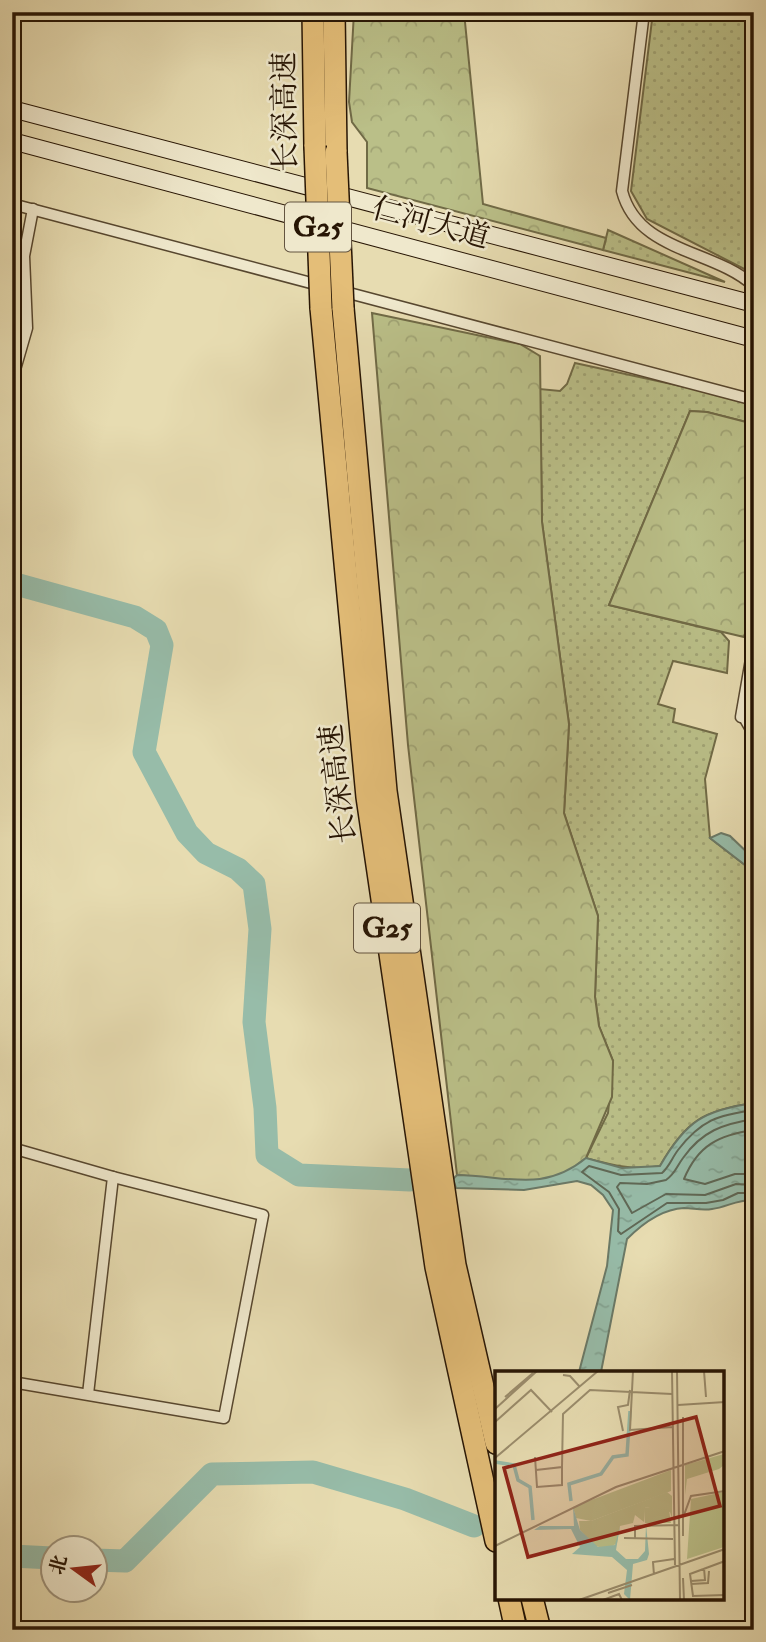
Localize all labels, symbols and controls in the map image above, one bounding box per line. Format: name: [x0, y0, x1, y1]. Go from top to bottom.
street label: 长深高速: [265, 52, 305, 172]
street label: 仁河大道: [368, 190, 494, 256]
road number: G25: [285, 202, 351, 252]
street label: 长深高速: [312, 722, 364, 846]
road number: G25: [354, 904, 420, 953]
inset map: [495, 1371, 724, 1600]
north arrow: [38, 1534, 108, 1604]
text: 北: [44, 1553, 73, 1577]

